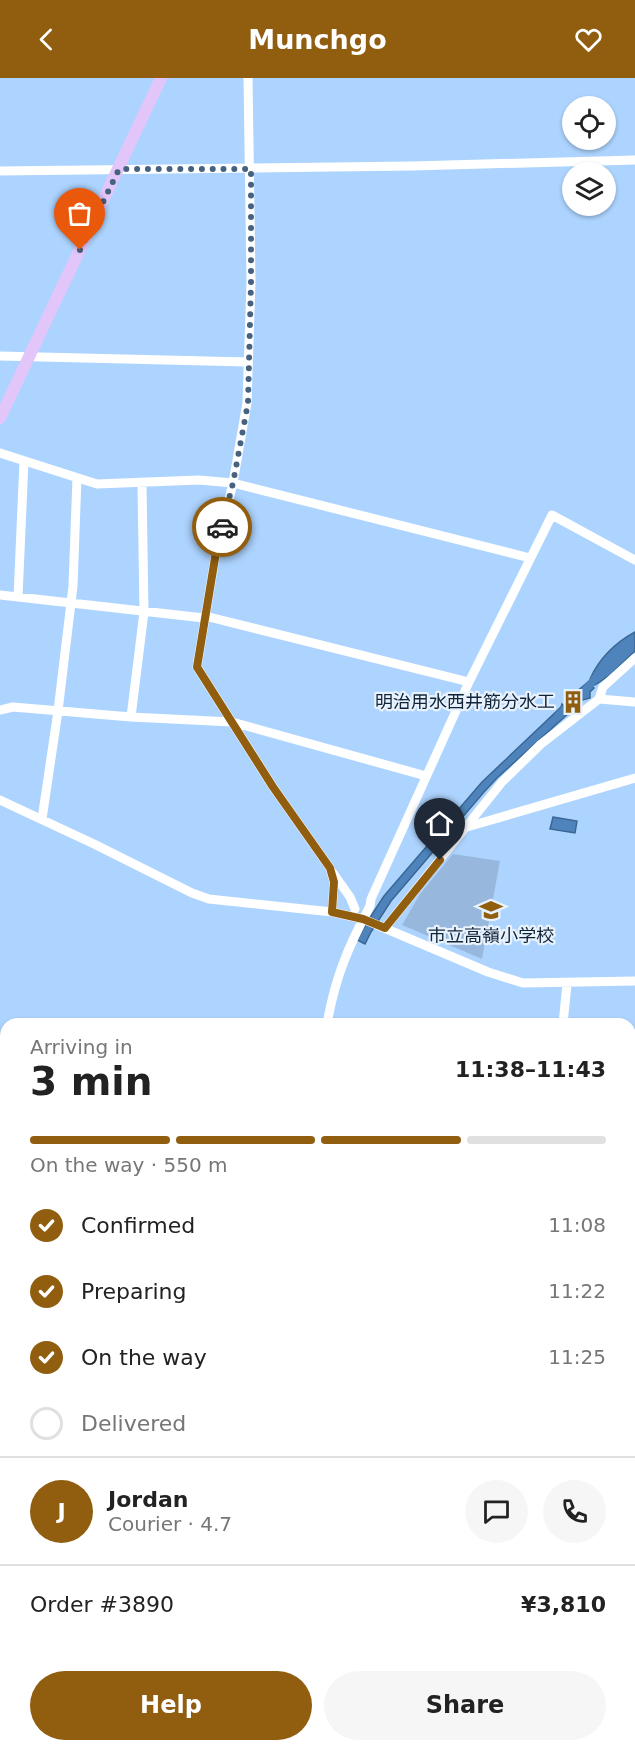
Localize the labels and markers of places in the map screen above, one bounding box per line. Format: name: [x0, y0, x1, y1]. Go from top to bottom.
pin: [54, 188, 105, 250]
building icon: 明治用水西井筋分水工: [560, 689, 586, 715]
place label: 明治用水西井筋分水工: [375, 691, 555, 712]
pin: [414, 798, 465, 860]
school or university icon: 市立高嶺小学校: [478, 897, 504, 923]
place label: 市立高嶺小学校: [428, 925, 554, 946]

